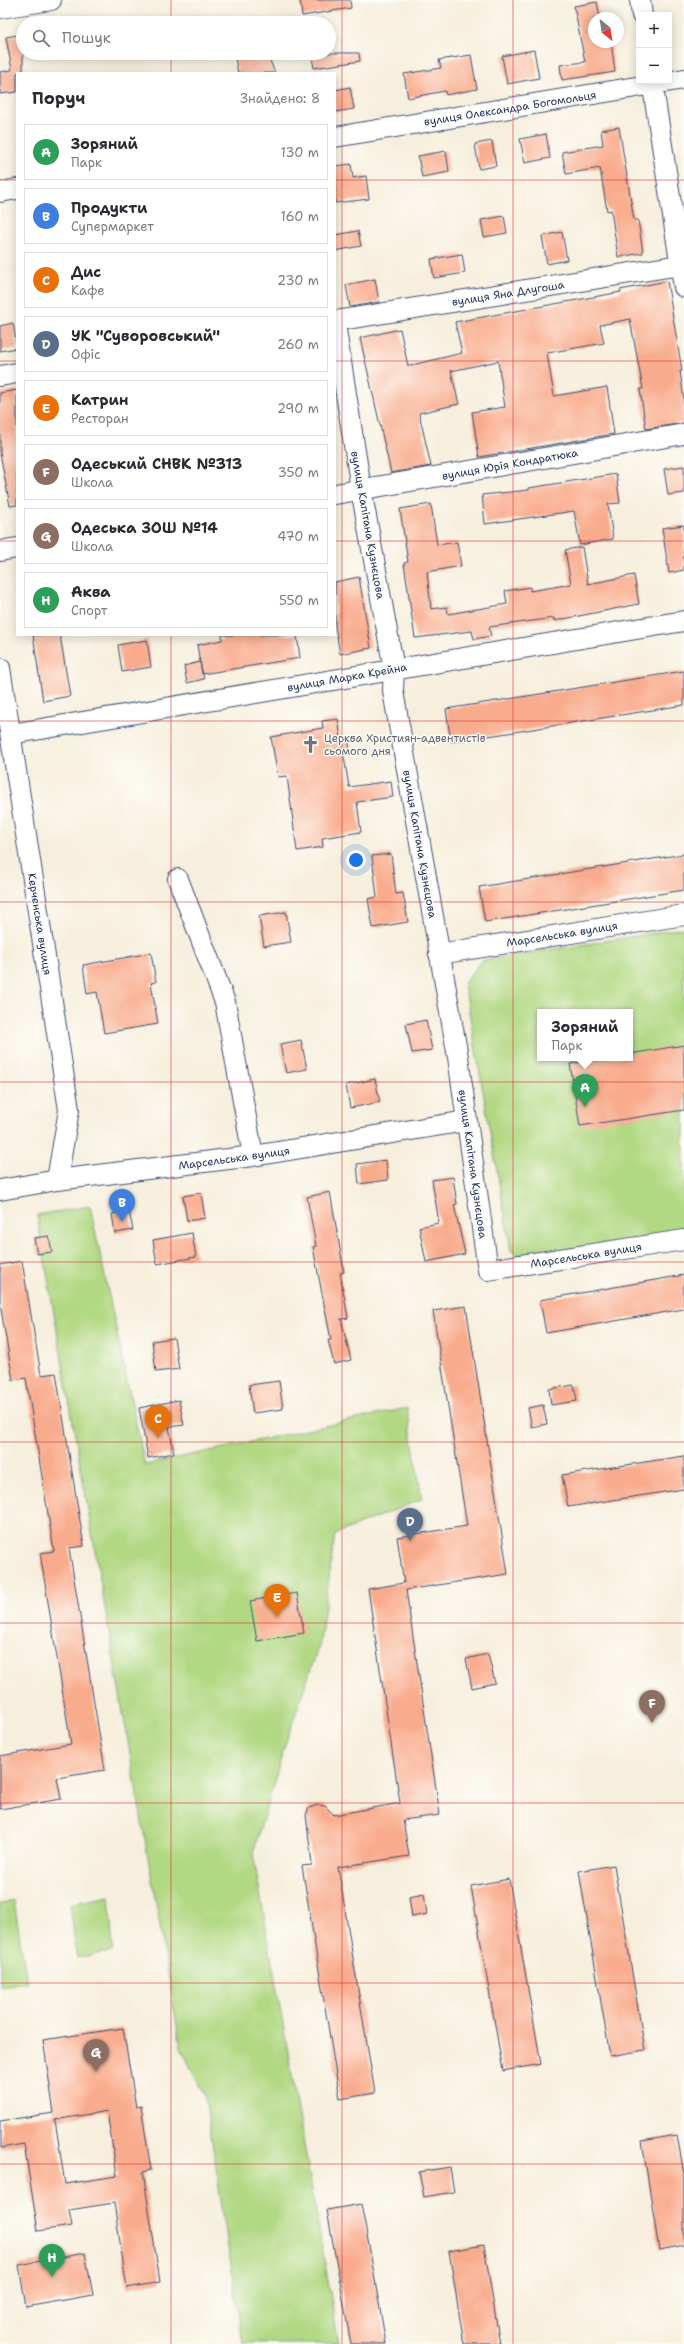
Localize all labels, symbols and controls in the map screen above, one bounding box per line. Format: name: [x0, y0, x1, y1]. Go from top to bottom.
north arrow: [588, 12, 624, 48]
map controls: [636, 12, 672, 84]
button: +: [636, 12, 672, 48]
search box: [16, 16, 336, 60]
icon: search: [30, 27, 52, 49]
text: Пошук: [62, 28, 111, 48]
button: −: [636, 48, 672, 84]
text: Поруч: [32, 87, 85, 109]
street label: вулиця Олександра Богомольця: [423, 87, 597, 130]
text: Знайдено: 8: [240, 90, 320, 107]
text: Зоряний: [71, 134, 138, 154]
text: A: [41, 144, 51, 161]
text: 130 m: [281, 144, 319, 161]
text: Парк: [71, 154, 102, 171]
text: Продукти: [71, 198, 147, 218]
text: B: [42, 208, 50, 225]
text: 160 m: [281, 208, 319, 225]
text: Супермаркет: [71, 218, 154, 235]
text: Дис: [71, 262, 101, 282]
text: C: [42, 272, 50, 289]
text: 230 m: [277, 272, 319, 289]
street label: вулиця Яна Длугоша: [451, 277, 566, 310]
text: Кафе: [71, 282, 105, 299]
text: УК "Суворовський": [71, 326, 220, 346]
text: D: [41, 336, 51, 353]
text: 260 m: [277, 336, 319, 353]
text: Офіс: [71, 346, 101, 363]
text: Катрин: [71, 390, 129, 410]
text: E: [42, 400, 50, 417]
text: 290 m: [277, 400, 319, 417]
text: Ресторан: [71, 410, 129, 427]
street label: вулиця Юрія Кондратюка: [441, 445, 579, 484]
street label: вулиця Капітана Кузнєцова: [347, 450, 388, 601]
text: Одеський СНВК №313: [71, 454, 242, 474]
text: F: [42, 464, 50, 481]
text: 350 m: [278, 464, 319, 481]
text: Школа: [71, 474, 113, 491]
text: Одеська ЗОШ №14: [71, 518, 218, 538]
text: G: [41, 528, 51, 545]
text: 470 m: [277, 528, 319, 545]
text: Школа: [71, 538, 113, 555]
text: Аква: [71, 582, 111, 602]
text: H: [41, 592, 51, 609]
text: 550 m: [279, 592, 319, 609]
text: Спорт: [71, 602, 107, 619]
street label: вулиця Марка Крейна: [286, 660, 408, 695]
place label: Церква Християн-адвентистів сьомого дня: [324, 731, 486, 759]
church icon: Церква Християн-адвентистів сьомого дня: [301, 734, 321, 754]
street label: вулиця Капітана Кузнєцова: [399, 769, 440, 920]
your location: [346, 850, 366, 870]
street label: Керченська вулиця: [24, 872, 55, 976]
street label: Марсельська вулиця: [505, 918, 619, 951]
popup: [537, 1009, 633, 1061]
text: Зоряний: [551, 1017, 619, 1037]
text: Парк: [551, 1037, 582, 1054]
pin: A: [572, 1074, 598, 1107]
street label: вулиця Капітана Кузнєцова: [455, 1089, 490, 1240]
street label: Марсельська вулиця: [177, 1143, 291, 1174]
pin: B: [109, 1189, 135, 1222]
street label: Марсельська вулиця: [529, 1239, 643, 1272]
pin: C: [145, 1405, 171, 1438]
pin: D: [397, 1508, 423, 1541]
pin: E: [264, 1584, 290, 1617]
pin: F: [639, 1690, 665, 1723]
pin: G: [83, 2039, 109, 2072]
pin: H: [39, 2244, 65, 2277]

